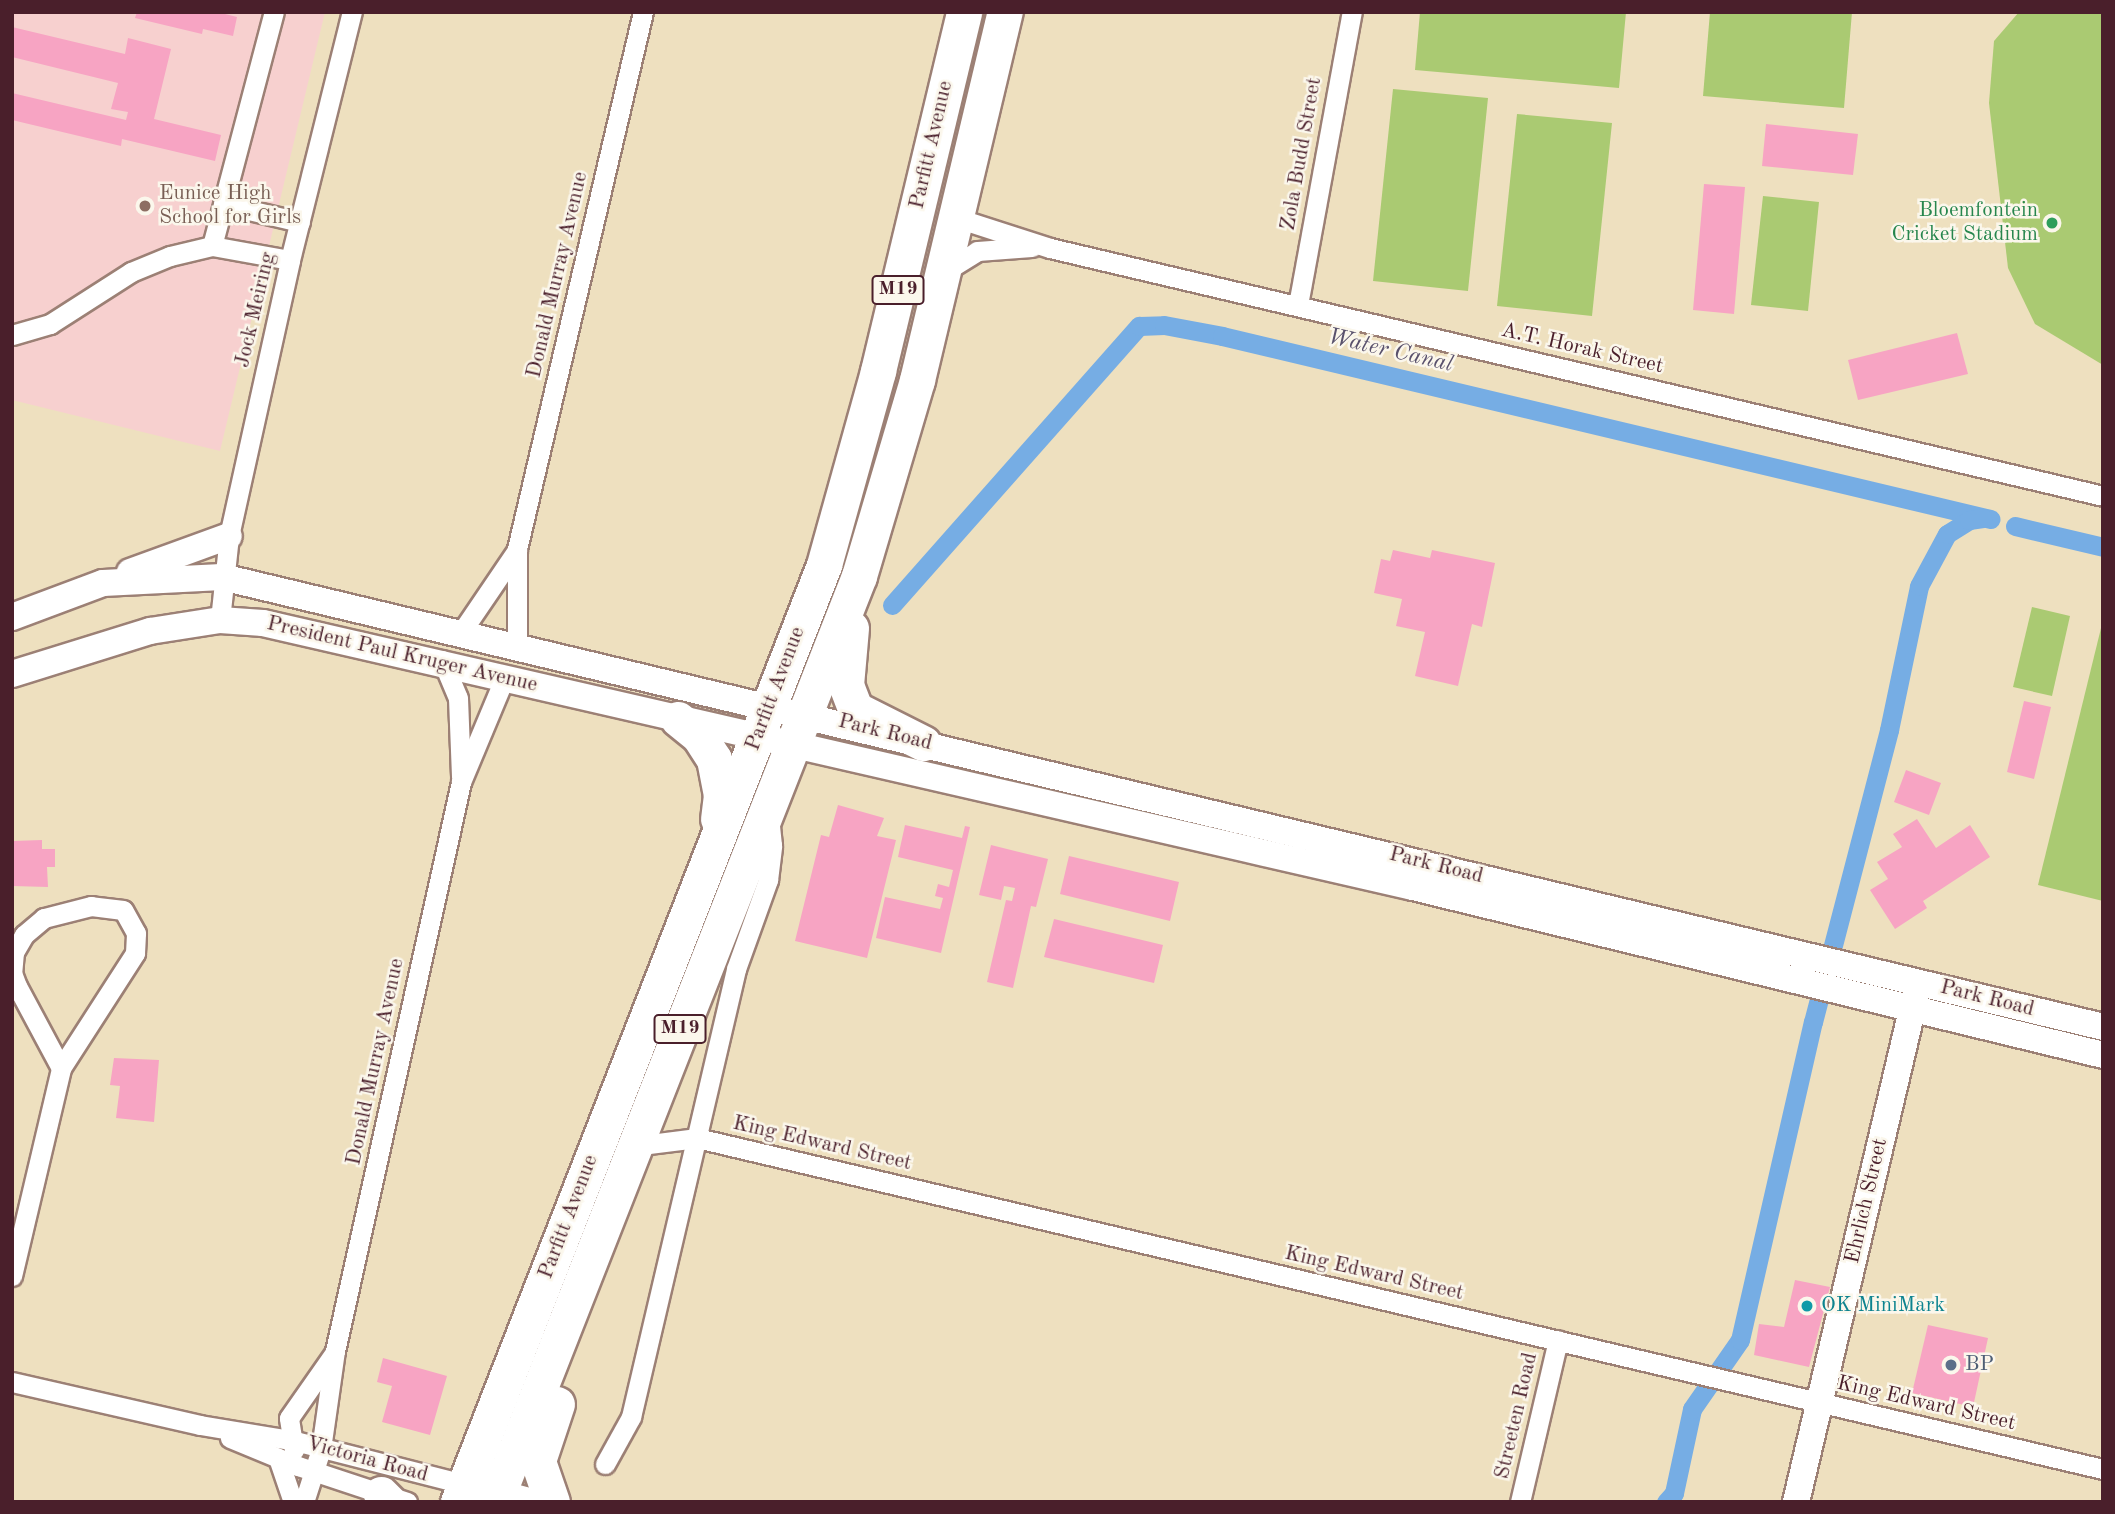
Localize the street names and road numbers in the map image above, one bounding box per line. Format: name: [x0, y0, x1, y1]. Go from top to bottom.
street label: Zola Budd Street: [1276, 75, 1328, 233]
street label: Parfitt Avenue: [905, 78, 959, 212]
street label: Donald Murray Avenue: [522, 169, 594, 381]
street label: Jock Meiring: [230, 250, 282, 370]
road number: M19: [870, 274, 926, 306]
street label: A.T. Horak Street: [1498, 318, 1666, 380]
street label: President Paul Kruger Avenue: [264, 612, 540, 698]
street label: Parfitt Avenue: [741, 623, 811, 755]
street label: Park Road: [835, 709, 935, 757]
street label: Park Road: [1386, 842, 1486, 890]
street label: Donald Murray Avenue: [342, 956, 410, 1168]
street label: Park Road: [1937, 975, 2037, 1023]
road number: M19: [652, 1014, 708, 1044]
street label: King Edward Street: [730, 1111, 914, 1177]
street label: Ehrlich Street: [1840, 1136, 1894, 1266]
street label: Parfitt Avenue: [534, 1151, 604, 1283]
street label: King Edward Street: [1282, 1241, 1466, 1307]
street label: Streeten Road: [1490, 1350, 1544, 1482]
street label: King Edward Street: [1834, 1371, 2018, 1437]
street label: Victoria Road: [303, 1432, 431, 1488]

